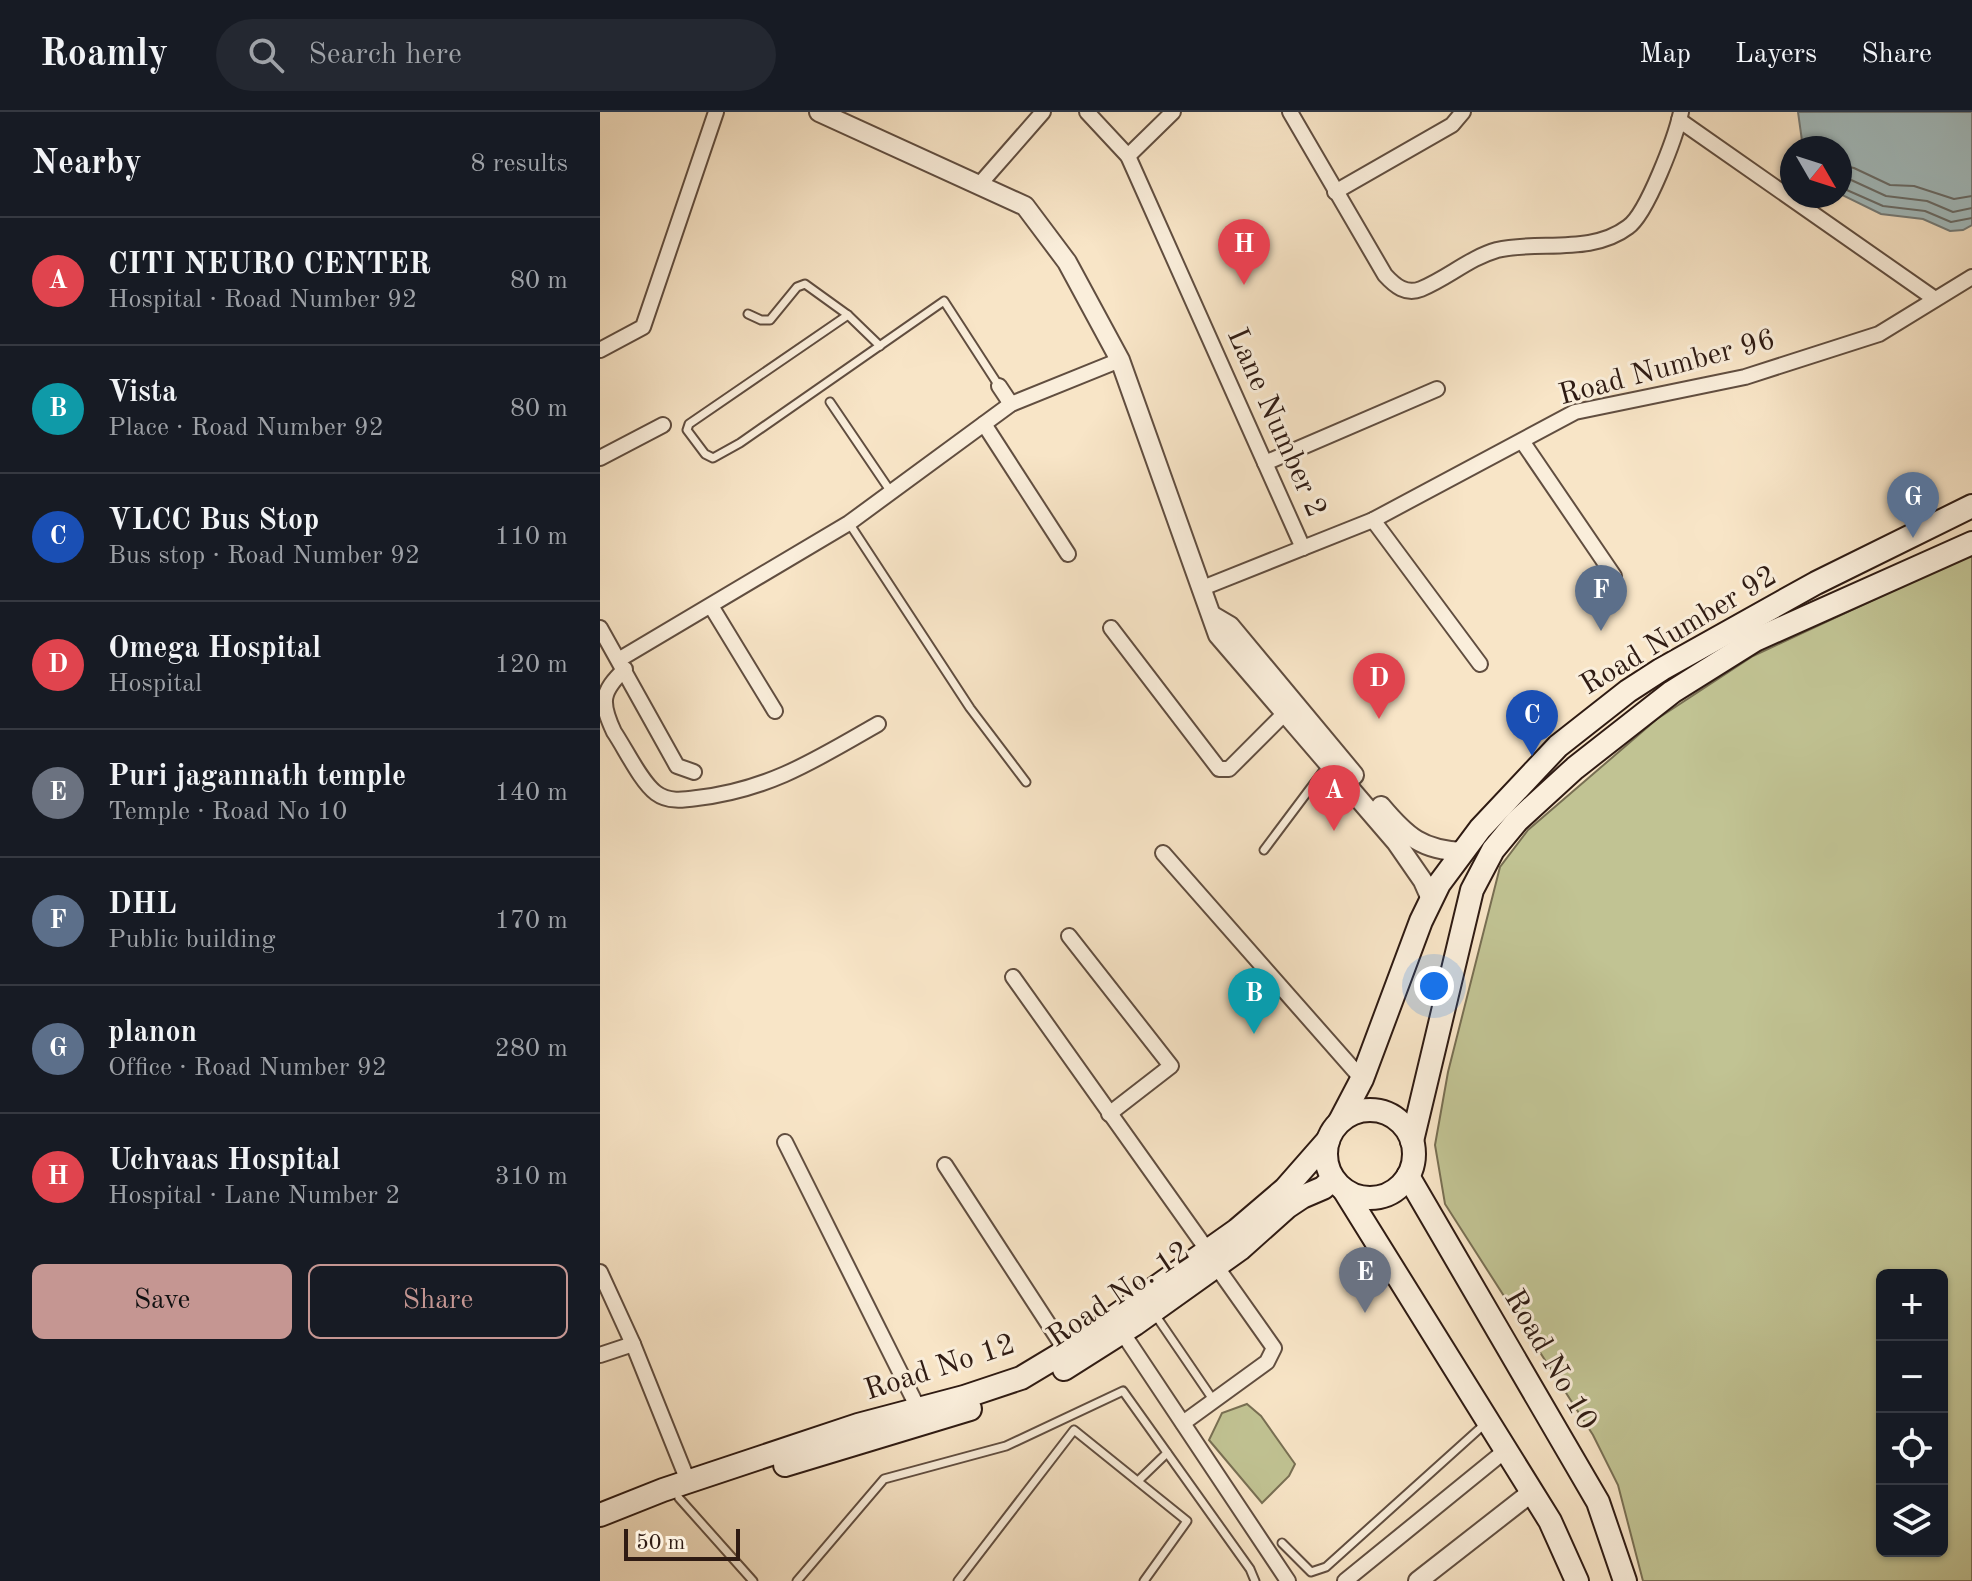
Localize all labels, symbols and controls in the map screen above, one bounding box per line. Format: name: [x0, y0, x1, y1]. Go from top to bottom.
search box: [216, 19, 776, 91]
icon: search: [244, 33, 288, 77]
text: Roamly: [40, 36, 168, 74]
text: Search here: [308, 40, 462, 70]
text: Map: [1639, 41, 1691, 69]
text: Layers: [1735, 41, 1817, 69]
text: Share: [1861, 41, 1932, 69]
north arrow: [1780, 136, 1852, 208]
text: Nearby: [32, 147, 142, 181]
text: 8 results: [470, 151, 568, 177]
pin: H: [1218, 219, 1270, 285]
text: CITI NEURO CENTER: [108, 250, 431, 280]
text: A: [48, 268, 68, 294]
text: 80 m: [510, 268, 568, 294]
text: Hospital · Road Number 92: [108, 287, 417, 313]
street label: Lane Number 2: [1221, 324, 1331, 522]
street label: Road Number 96: [1555, 325, 1779, 411]
text: Vista: [108, 378, 177, 408]
text: B: [49, 396, 67, 422]
text: 80 m: [510, 396, 568, 422]
text: Place · Road Number 92: [108, 415, 384, 441]
pin: G: [1887, 472, 1939, 538]
text: VLCC Bus Stop: [108, 506, 319, 536]
text: C: [49, 524, 67, 550]
text: 110 m: [495, 524, 568, 550]
text: Bus stop · Road Number 92: [108, 543, 420, 569]
street label: Road Number 92: [1576, 561, 1782, 701]
pin: F: [1575, 565, 1627, 631]
text: Omega Hospital: [108, 634, 321, 664]
text: D: [48, 652, 68, 678]
text: 120 m: [495, 652, 568, 678]
pin: D: [1353, 653, 1405, 719]
text: Hospital: [108, 671, 202, 697]
pin: C: [1506, 690, 1558, 756]
text: Puri jagannath temple: [108, 762, 406, 792]
pin: A: [1308, 765, 1360, 831]
text: E: [49, 780, 67, 806]
text: 140 m: [495, 780, 568, 806]
text: Temple · Road No 10: [108, 799, 347, 825]
text: DHL: [108, 890, 176, 920]
text: F: [49, 908, 67, 934]
text: 170 m: [495, 908, 568, 934]
text: Public building: [108, 927, 275, 953]
your location: [1414, 966, 1454, 1006]
pin: B: [1228, 968, 1280, 1034]
text: planon: [108, 1018, 197, 1048]
text: G: [49, 1036, 67, 1062]
text: 280 m: [495, 1036, 568, 1062]
text: Office · Road Number 92: [108, 1055, 387, 1081]
text: Uchvaas Hospital: [108, 1146, 340, 1176]
text: H: [47, 1164, 69, 1190]
text: 310 m: [495, 1164, 568, 1190]
text: Hospital · Lane Number 2: [108, 1183, 400, 1209]
street label: Road No. 12: [1042, 1236, 1196, 1354]
pin: E: [1339, 1247, 1391, 1313]
button: Save: [32, 1264, 292, 1339]
button: Share: [308, 1264, 568, 1339]
map controls: [1876, 1269, 1948, 1557]
button: +: [1876, 1269, 1948, 1341]
street label: Road No 10: [1498, 1285, 1602, 1435]
street label: Road No 12: [861, 1330, 1019, 1406]
button: −: [1876, 1341, 1948, 1413]
button: locate: [1876, 1413, 1948, 1485]
button: layers: [1876, 1485, 1948, 1557]
scale bar: [624, 1525, 740, 1561]
text: 50 m: [636, 1532, 685, 1554]

